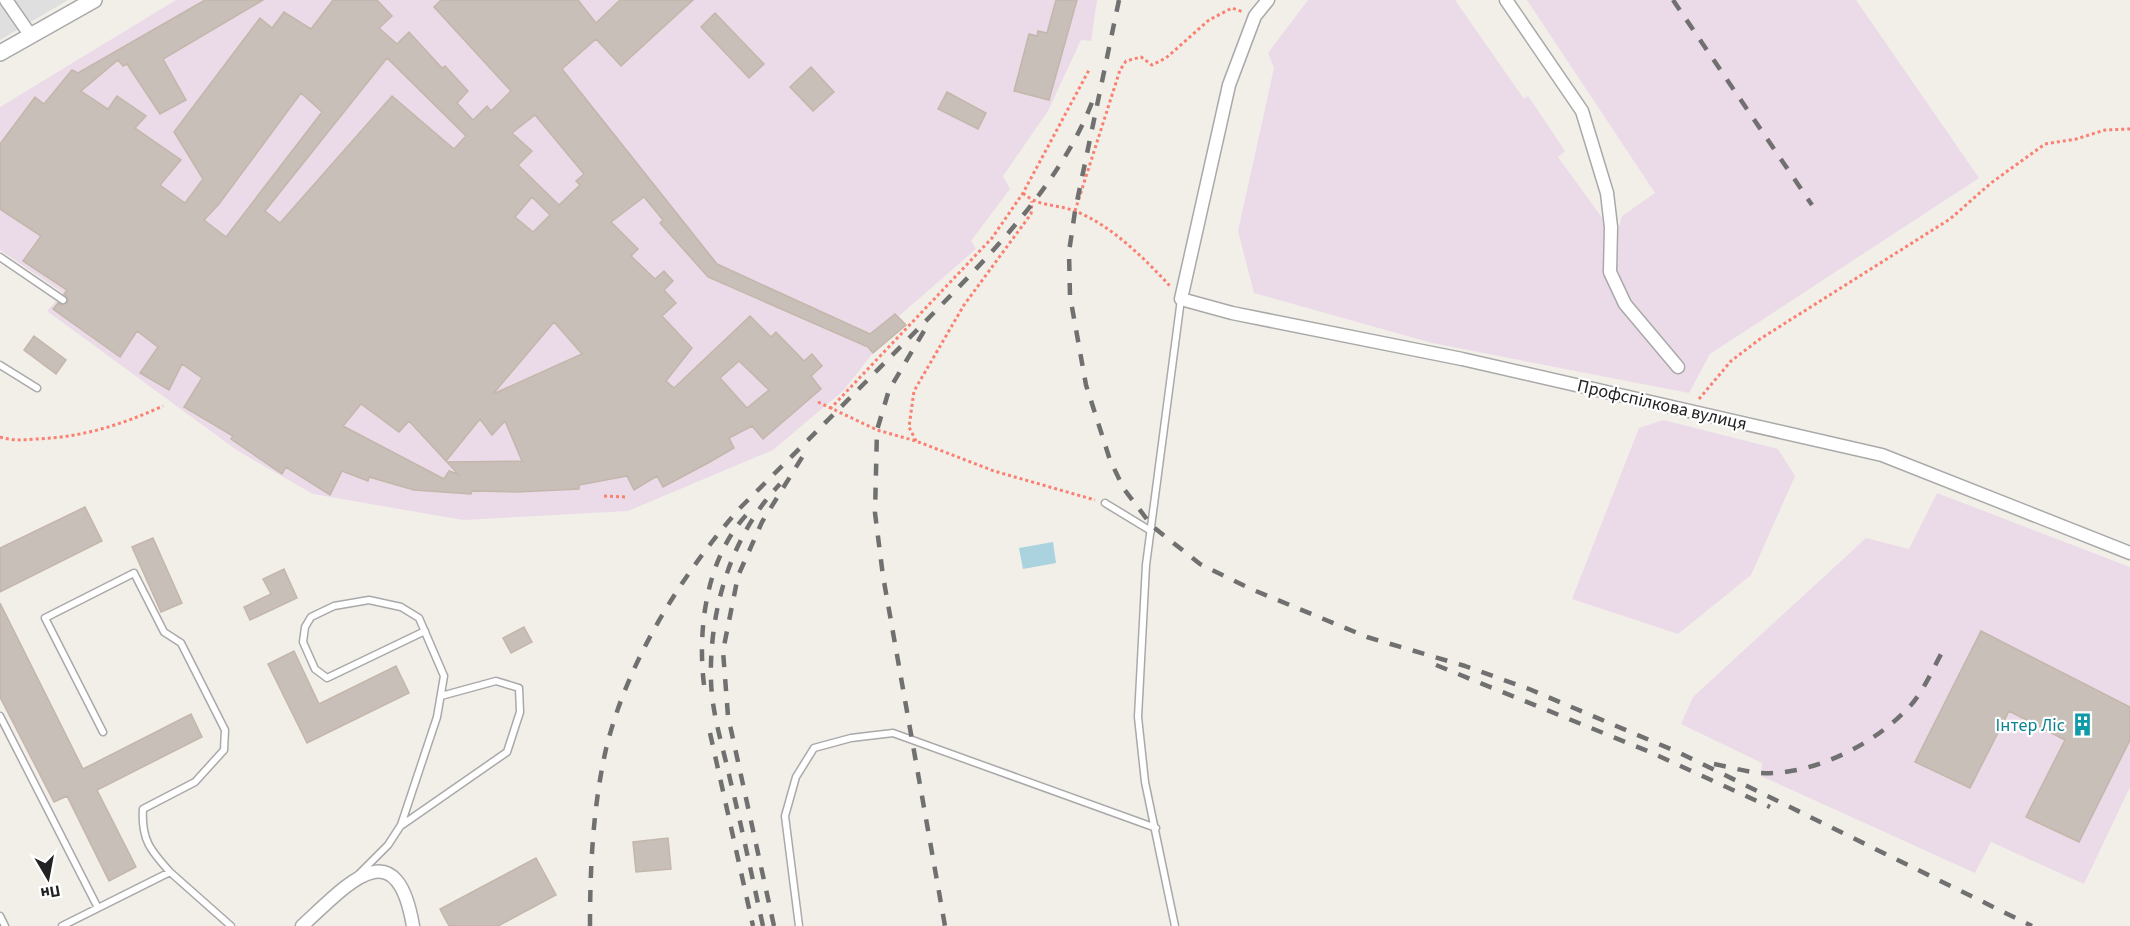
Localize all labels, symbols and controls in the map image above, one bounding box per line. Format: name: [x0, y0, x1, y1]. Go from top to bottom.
street label: Профспілкова вулиця: [1575, 373, 1749, 437]
building icon: Інтер Ліс: [2070, 712, 2096, 738]
place label: Інтер Ліс: [1996, 713, 2065, 738]
north arrow: [18, 848, 78, 908]
text: Пн: [39, 879, 62, 904]

